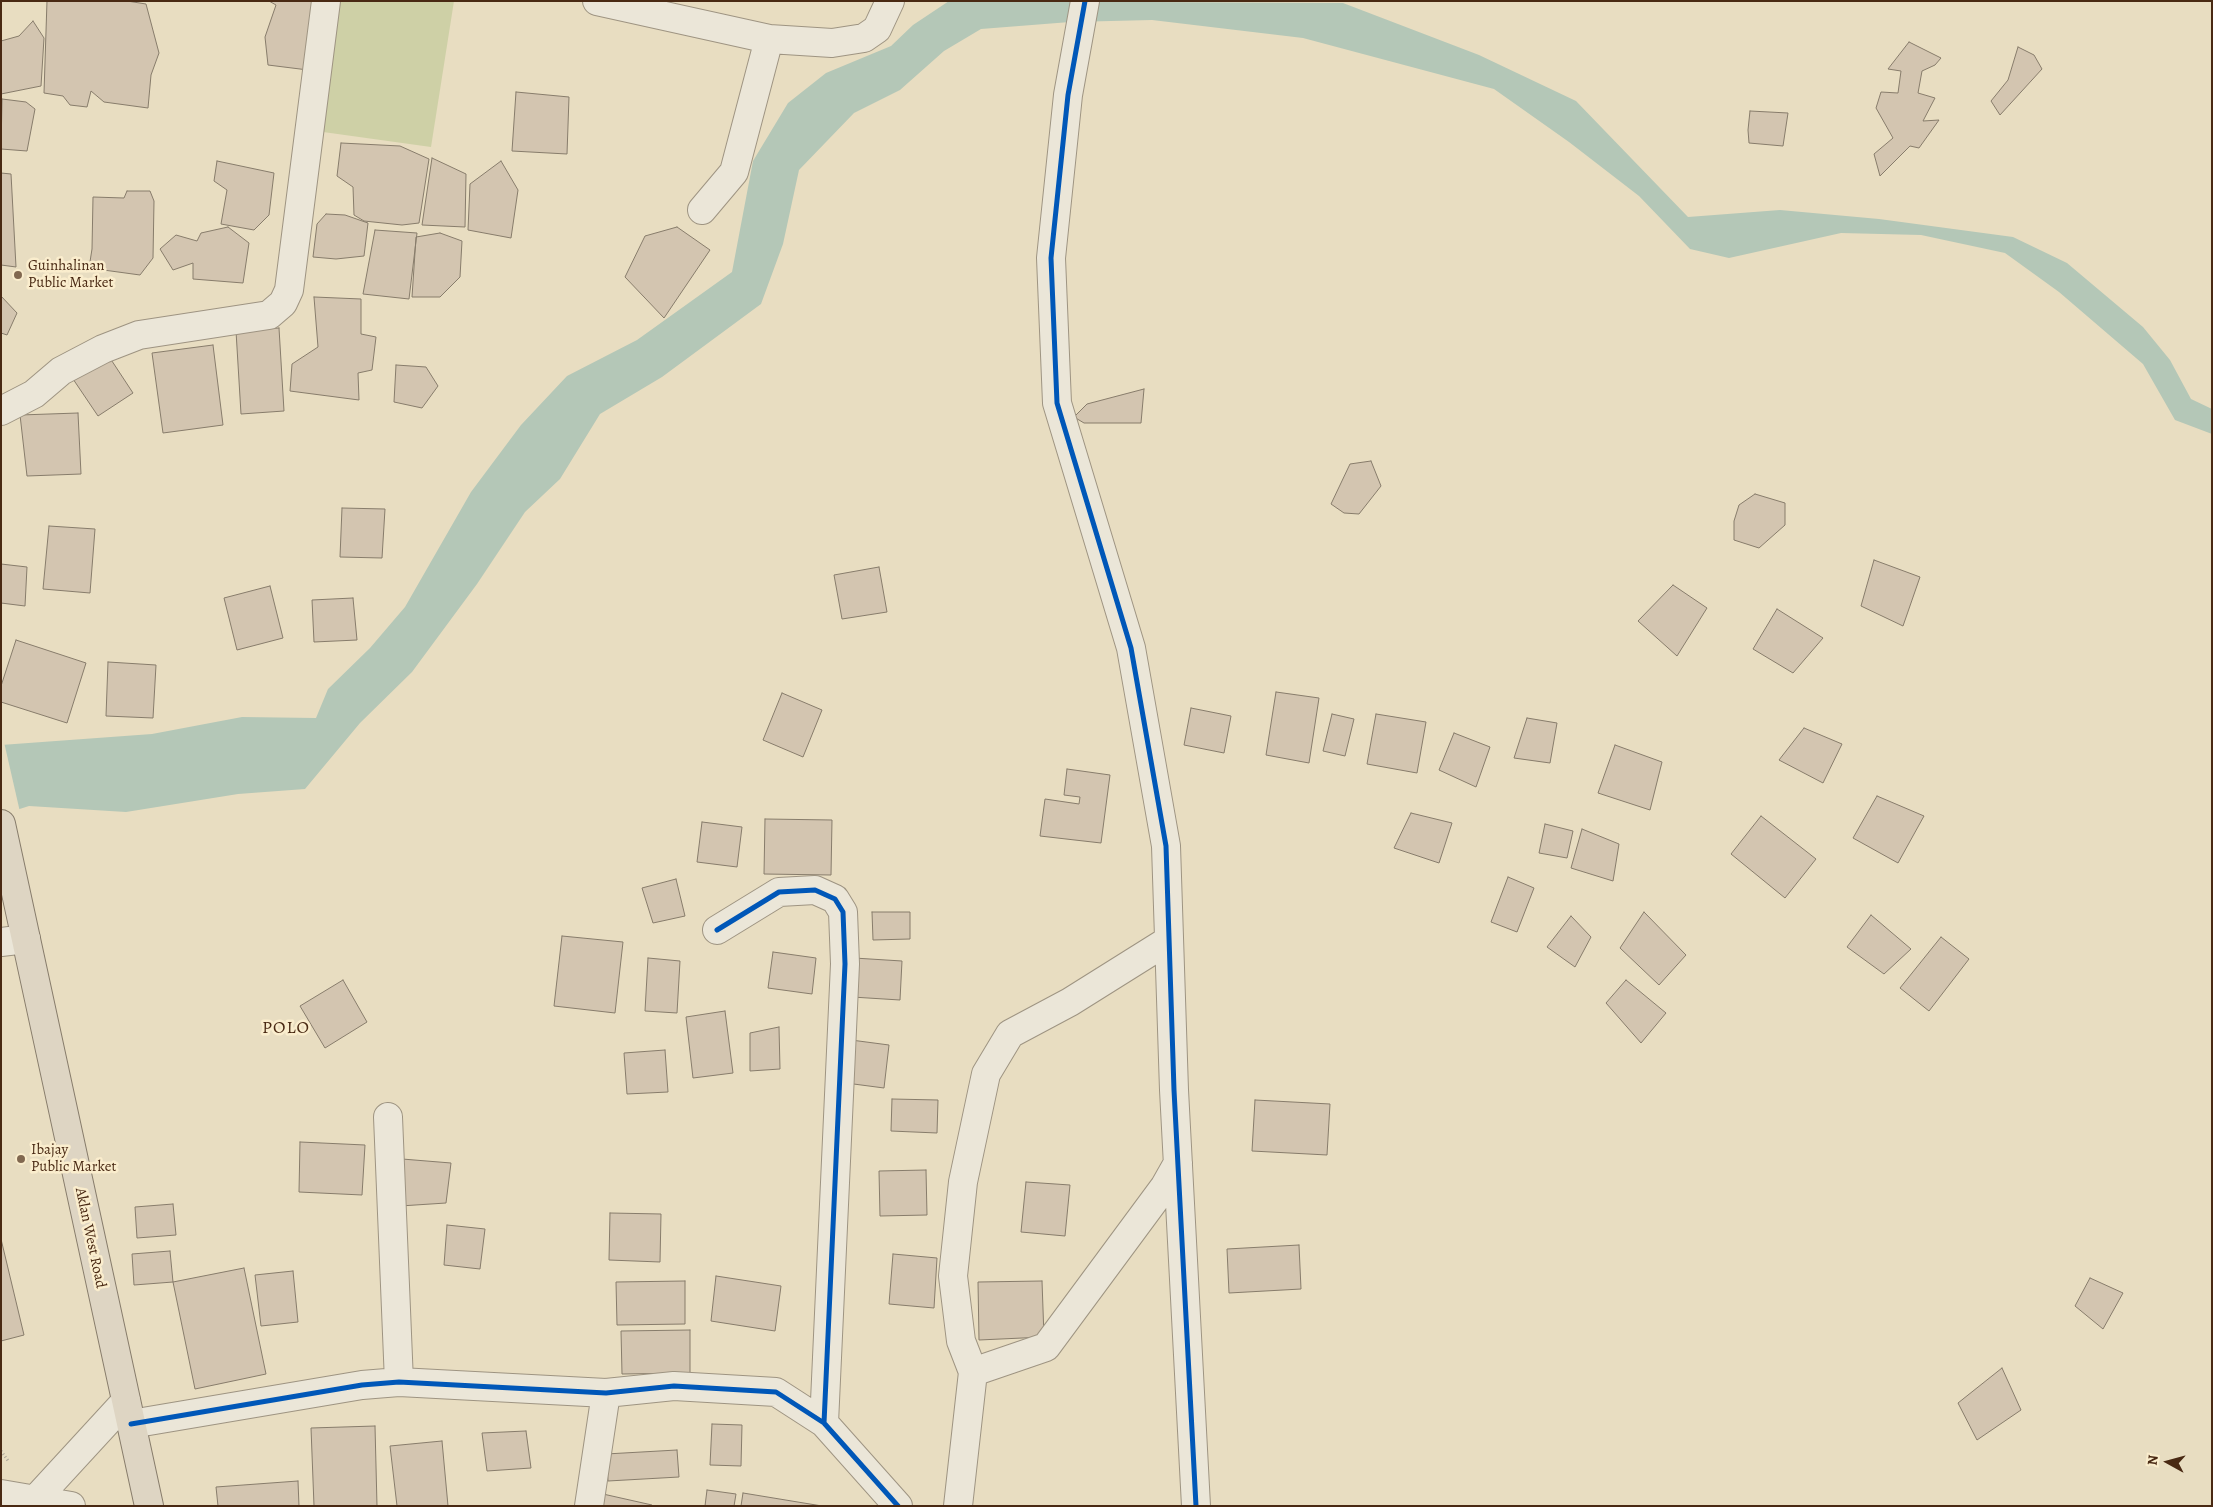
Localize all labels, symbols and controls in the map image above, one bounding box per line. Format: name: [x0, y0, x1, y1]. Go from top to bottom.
place label: Guinhalinan Public Market: [28, 257, 113, 292]
marker: Guinhalinan Public Market: [12, 269, 24, 281]
district label: POLO: [262, 1018, 310, 1040]
place label: Ibajay Public Market: [31, 1141, 116, 1176]
marker: Ibajay Public Market: [15, 1153, 27, 1165]
street label: Aklan West Road: [71, 1186, 109, 1290]
north arrow: [2143, 1437, 2193, 1487]
text: N: [2143, 1454, 2163, 1466]

